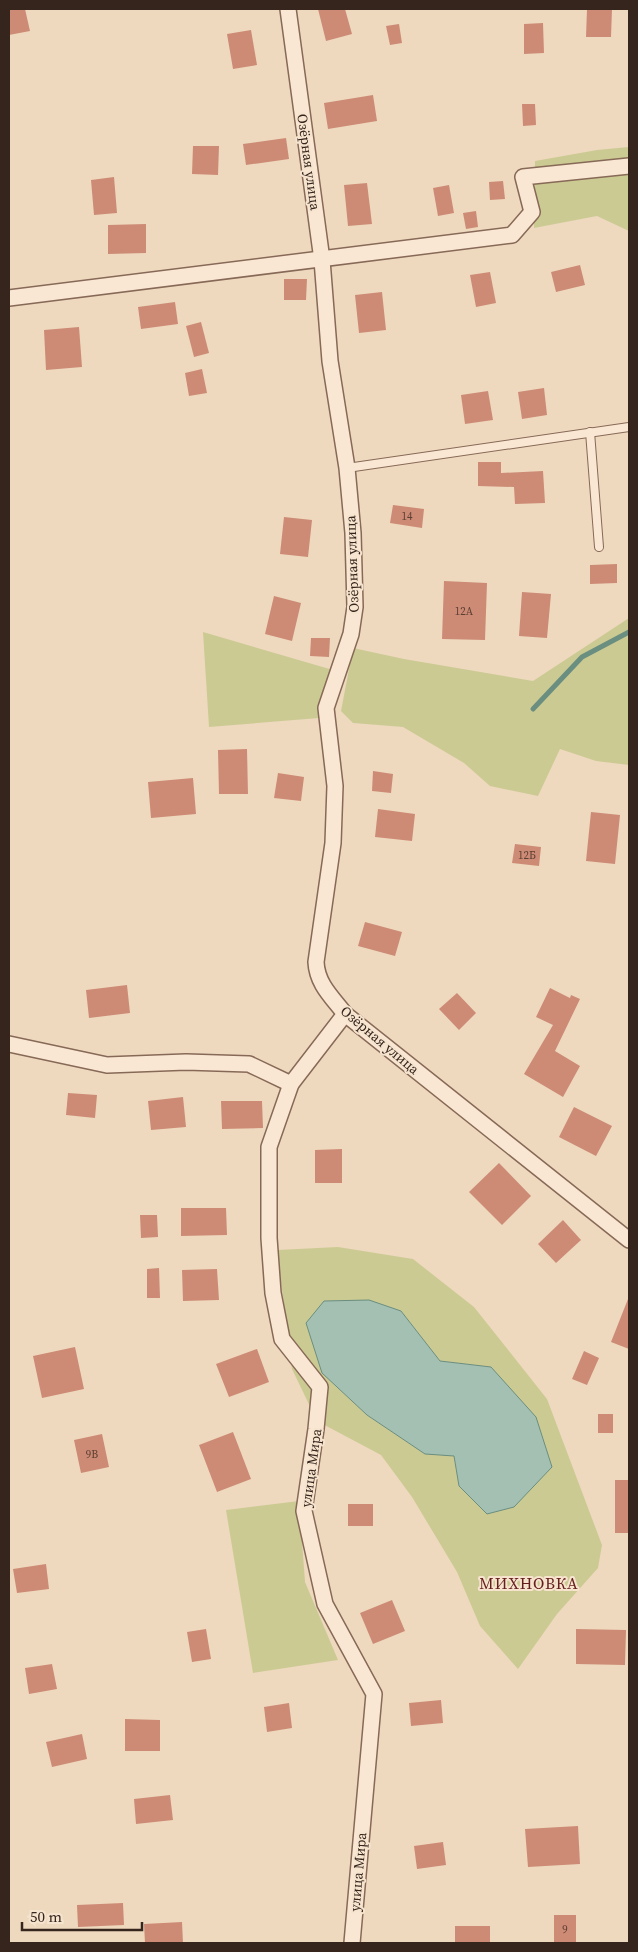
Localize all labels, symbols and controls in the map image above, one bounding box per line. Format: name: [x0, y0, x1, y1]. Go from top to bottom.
street label: Озёрная улица: [292, 112, 326, 212]
house number: 14: [402, 509, 413, 524]
street label: Озёрная улица: [340, 514, 364, 613]
house number: 12А: [455, 604, 474, 619]
house number: 12Б: [518, 848, 536, 863]
street label: Озёрная улица: [336, 1001, 424, 1079]
street label: улица Мира: [296, 1426, 327, 1509]
house number: 9В: [86, 1447, 98, 1462]
district label: МИХНОВКА: [479, 1572, 579, 1594]
street label: улица Мира: [345, 1831, 372, 1912]
scale bar: [22, 1900, 142, 1932]
text: 50 m: [30, 1906, 62, 1927]
house number: 9: [562, 1922, 568, 1937]

